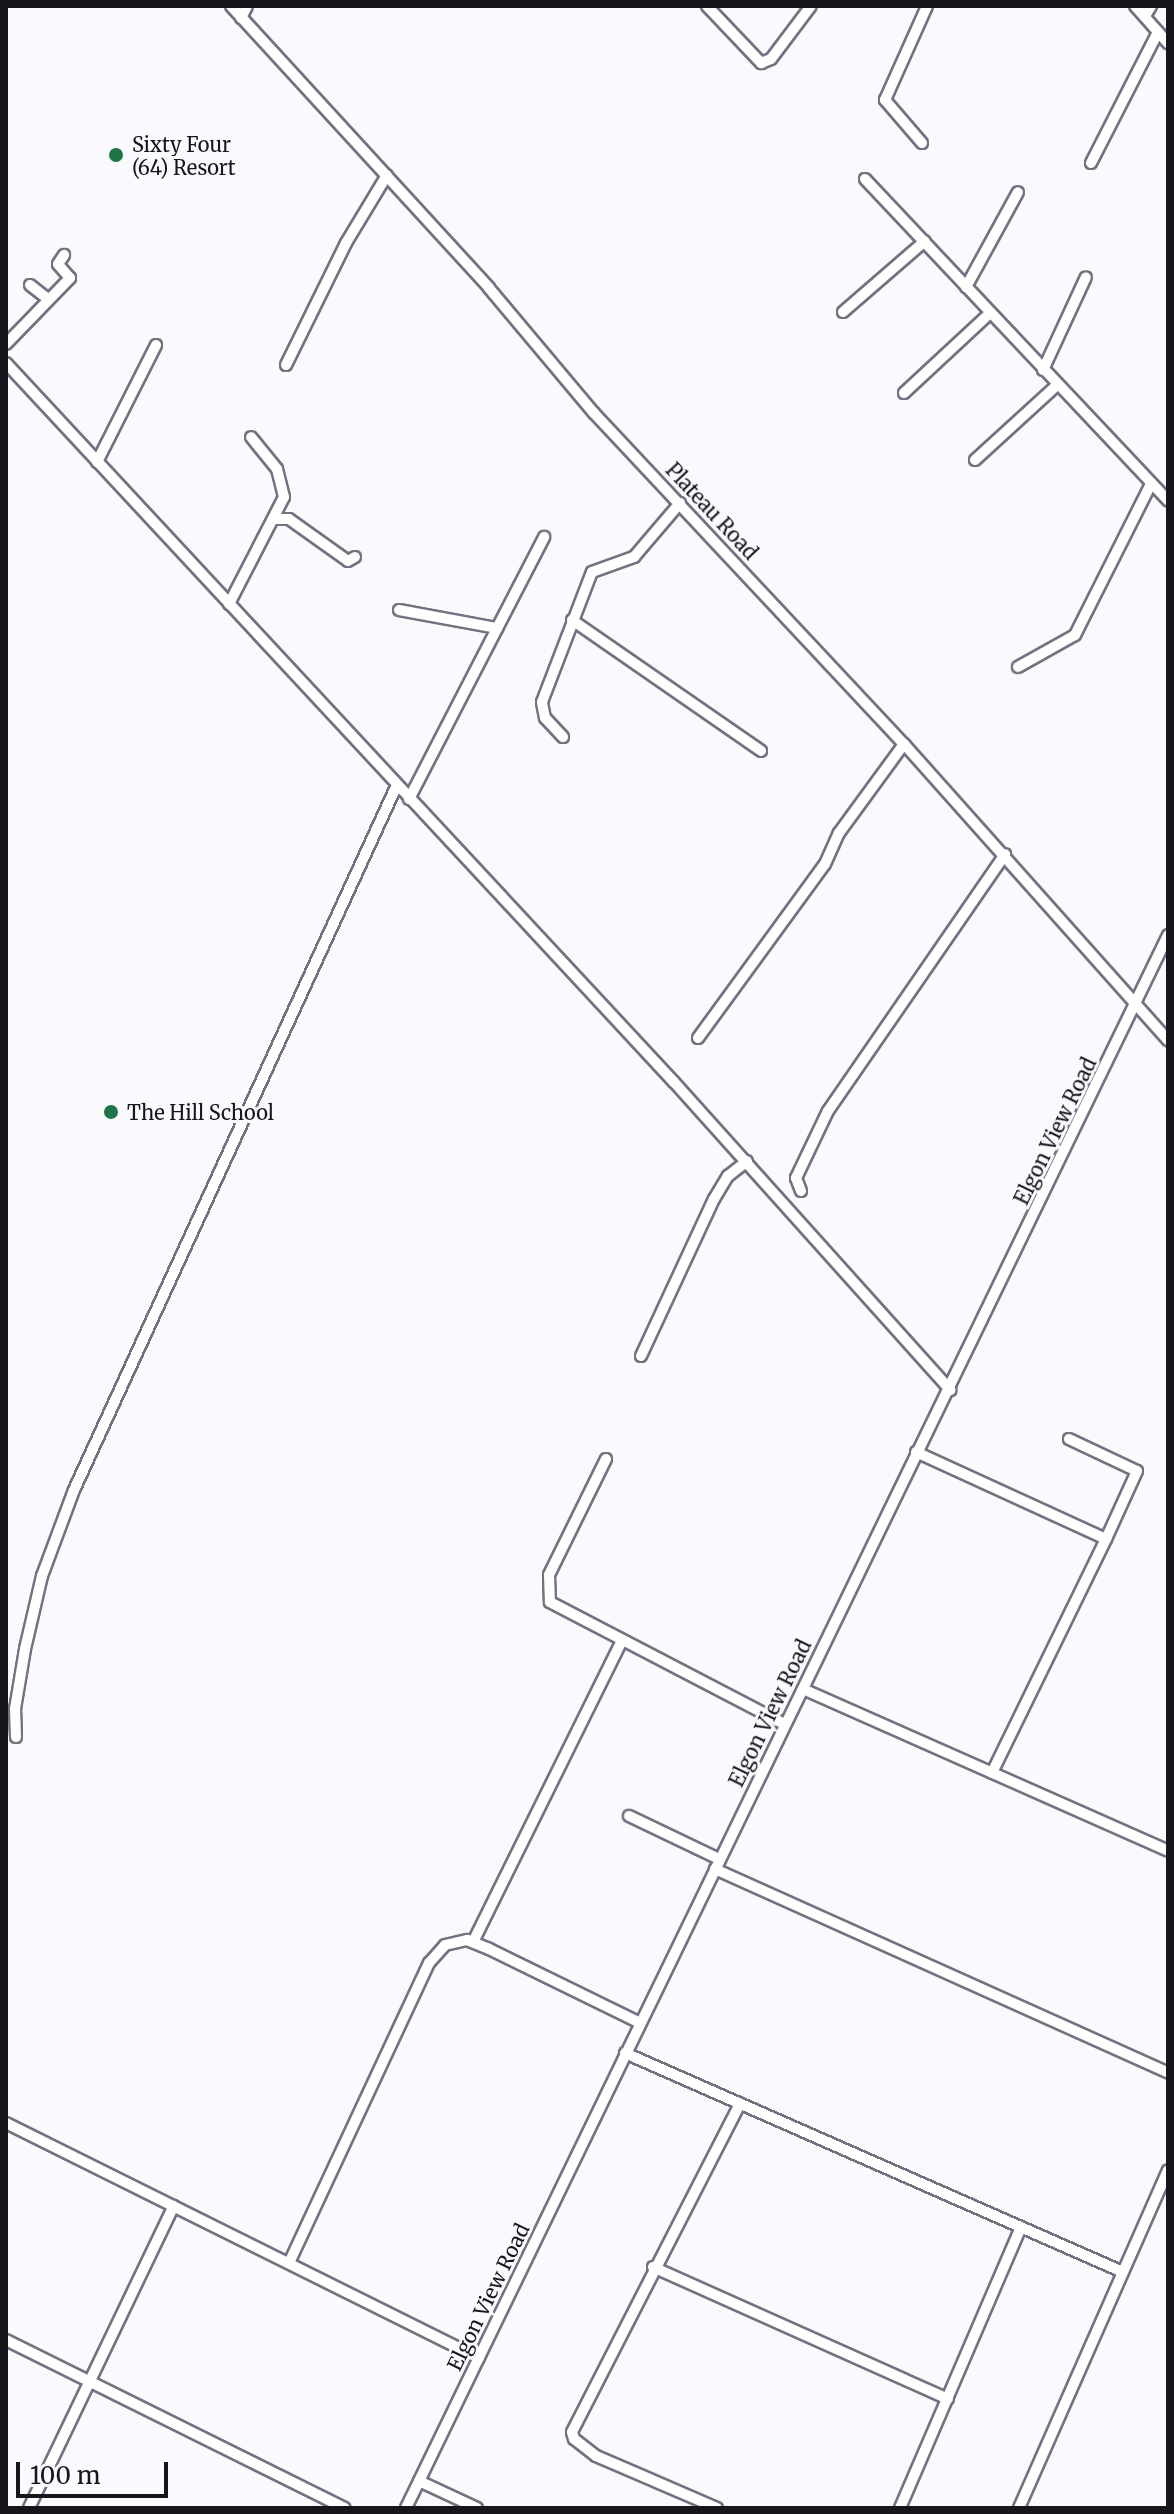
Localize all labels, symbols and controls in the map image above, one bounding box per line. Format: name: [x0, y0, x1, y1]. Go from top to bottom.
place label: Sixty Four (64) Resort: [132, 132, 236, 179]
marker: Sixty Four (64) Resort: [107, 146, 125, 164]
street label: Plateau Road: [661, 458, 763, 564]
street label: Elgon View Road: [1009, 1053, 1101, 1209]
place label: The Hill School: [127, 1100, 274, 1124]
marker: The Hill School: [102, 1103, 120, 1121]
street label: Elgon View Road: [724, 1635, 816, 1791]
street label: Elgon View Road: [442, 2219, 534, 2375]
scale bar: [20, 2446, 172, 2496]
text: 100 m: [30, 2460, 100, 2491]

